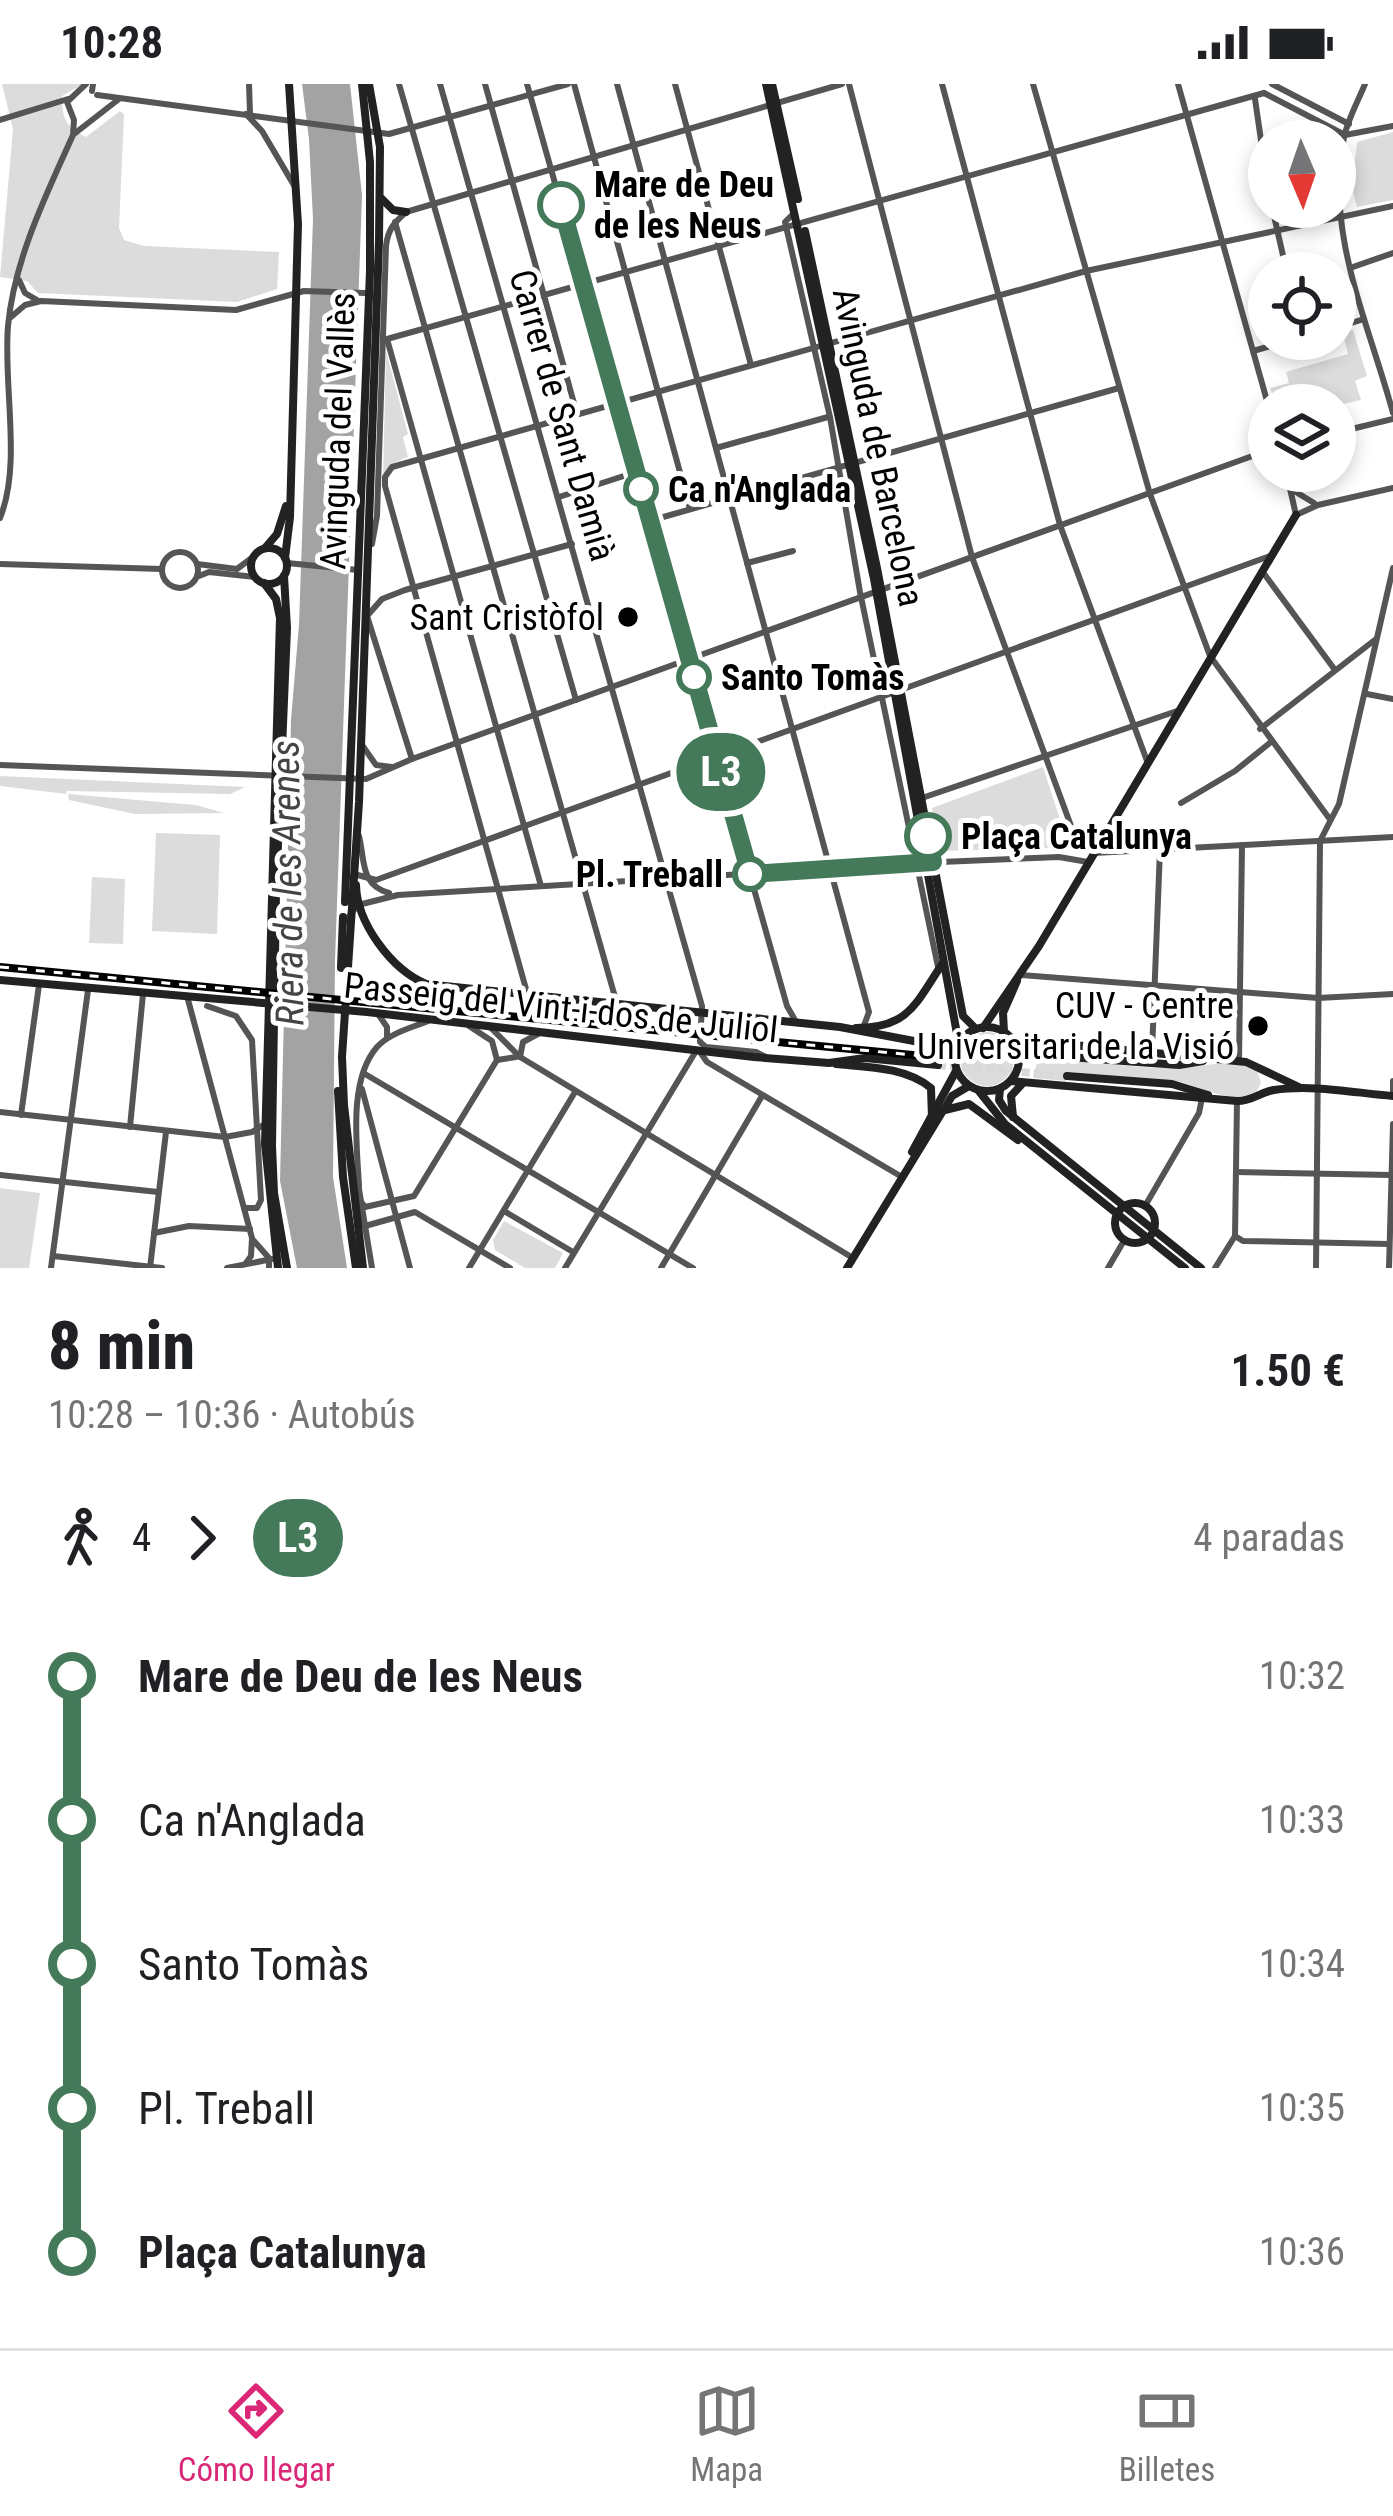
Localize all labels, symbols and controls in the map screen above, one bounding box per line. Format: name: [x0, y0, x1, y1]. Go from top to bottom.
text: 10:28: [60, 16, 163, 69]
north arrow: [1248, 120, 1356, 228]
map controls: [1248, 120, 1356, 492]
place label: Mare de Deu de les Neus: [594, 164, 774, 247]
marker: Mare de Deu de les Neus: [539, 183, 583, 227]
button: locate: [1248, 252, 1356, 360]
street label: Carrer de Sant Damià: [500, 265, 624, 566]
street label: Avinguda de Barcelona: [824, 284, 932, 610]
street label: Avinguda del Vallès: [312, 292, 364, 570]
button: layers: [1248, 384, 1356, 492]
place label: Ca n'Anglada: [668, 469, 851, 511]
marker: Ca n'Anglada: [625, 473, 657, 505]
place label: Sant Cristòfol: [410, 597, 604, 639]
marker: Sant Cristòfol: [615, 604, 641, 630]
place label: Santo Tomàs: [721, 657, 905, 699]
marker: Santo Tomàs: [678, 661, 710, 693]
line badge: L3: [667, 733, 775, 811]
water label: Riera de les Arenes: [263, 740, 313, 1026]
text: L3: [700, 747, 742, 796]
marker: Plaça Catalunya: [906, 814, 950, 858]
place label: Plaça Catalunya: [961, 816, 1192, 858]
place label: Pl. Treball: [576, 854, 723, 896]
marker: Pl. Treball: [734, 858, 766, 890]
street label: Passeig del Vint-i-dos de Juliol: [342, 964, 780, 1052]
place label: CUV - Centre Universitari de la Visió: [917, 985, 1234, 1068]
marker: CUV - Centre Universitari de la Visió: [1245, 1013, 1271, 1039]
text: 8 min: [48, 1308, 195, 1385]
text: 1.50 €: [1231, 1344, 1345, 1397]
text: 10:28 – 10:36 · Autobús: [48, 1392, 416, 1438]
icon: walk: [48, 1505, 114, 1571]
icon: forward: [169, 1505, 235, 1571]
text: L3: [277, 1513, 319, 1562]
text: 4: [132, 1515, 151, 1561]
text: 4 paradas: [1193, 1515, 1345, 1561]
text: Mare de Deu de les Neus: [138, 1650, 583, 1703]
text: 10:32: [1259, 1653, 1345, 1699]
text: Ca n'Anglada: [138, 1794, 366, 1847]
text: 10:33: [1259, 1797, 1345, 1843]
text: Santo Tomàs: [138, 1938, 369, 1991]
text: 10:34: [1259, 1941, 1345, 1987]
text: Pl. Treball: [138, 2082, 315, 2135]
text: 10:35: [1259, 2085, 1345, 2131]
text: Plaça Catalunya: [138, 2226, 427, 2279]
text: 10:36: [1259, 2229, 1345, 2275]
tab: Cómo llegar: [178, 2378, 335, 2489]
tab: Mapa: [690, 2378, 763, 2489]
tab: Billetes: [1119, 2378, 1215, 2489]

